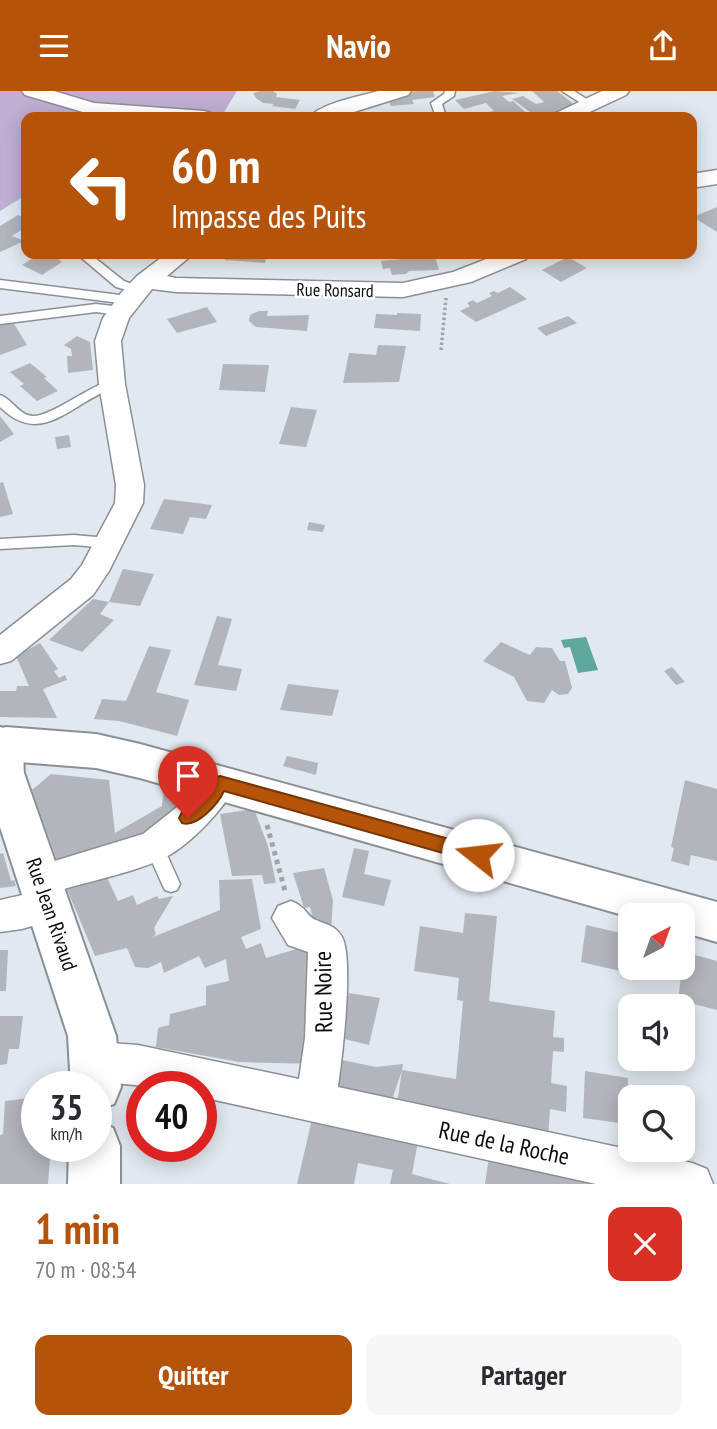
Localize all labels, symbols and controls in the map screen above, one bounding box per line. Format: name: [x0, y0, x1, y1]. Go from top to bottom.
text: Navio: [326, 25, 391, 67]
icon: menu: [35, 27, 73, 65]
icon: share: [644, 27, 682, 65]
text: 60 m: [171, 133, 260, 197]
icon: left: [56, 140, 147, 231]
text: Impasse des Puits: [171, 195, 366, 237]
street label: Rue Ronsard: [296, 278, 374, 302]
pin: [158, 746, 218, 818]
icon: arrive: [169, 757, 207, 795]
position arrow: [441, 818, 515, 892]
street label: Rue Jean Rivaud: [20, 854, 84, 974]
north arrow: [618, 903, 695, 980]
map controls: [618, 903, 695, 1162]
street label: Rue Noire: [307, 951, 339, 1033]
button: sound: [618, 994, 695, 1071]
speed limit sign: 40: [126, 1071, 217, 1162]
text: 35: [50, 1084, 83, 1130]
button: search: [618, 1085, 695, 1162]
street label: Rue de la Roche: [436, 1114, 572, 1172]
text: km/h: [51, 1122, 82, 1145]
text: 1 min: [35, 1201, 120, 1256]
button: close: [608, 1207, 682, 1281]
text: 70 m · 08:54: [35, 1255, 136, 1284]
button: Quitter: [35, 1335, 352, 1415]
button: Partager: [366, 1335, 682, 1415]

